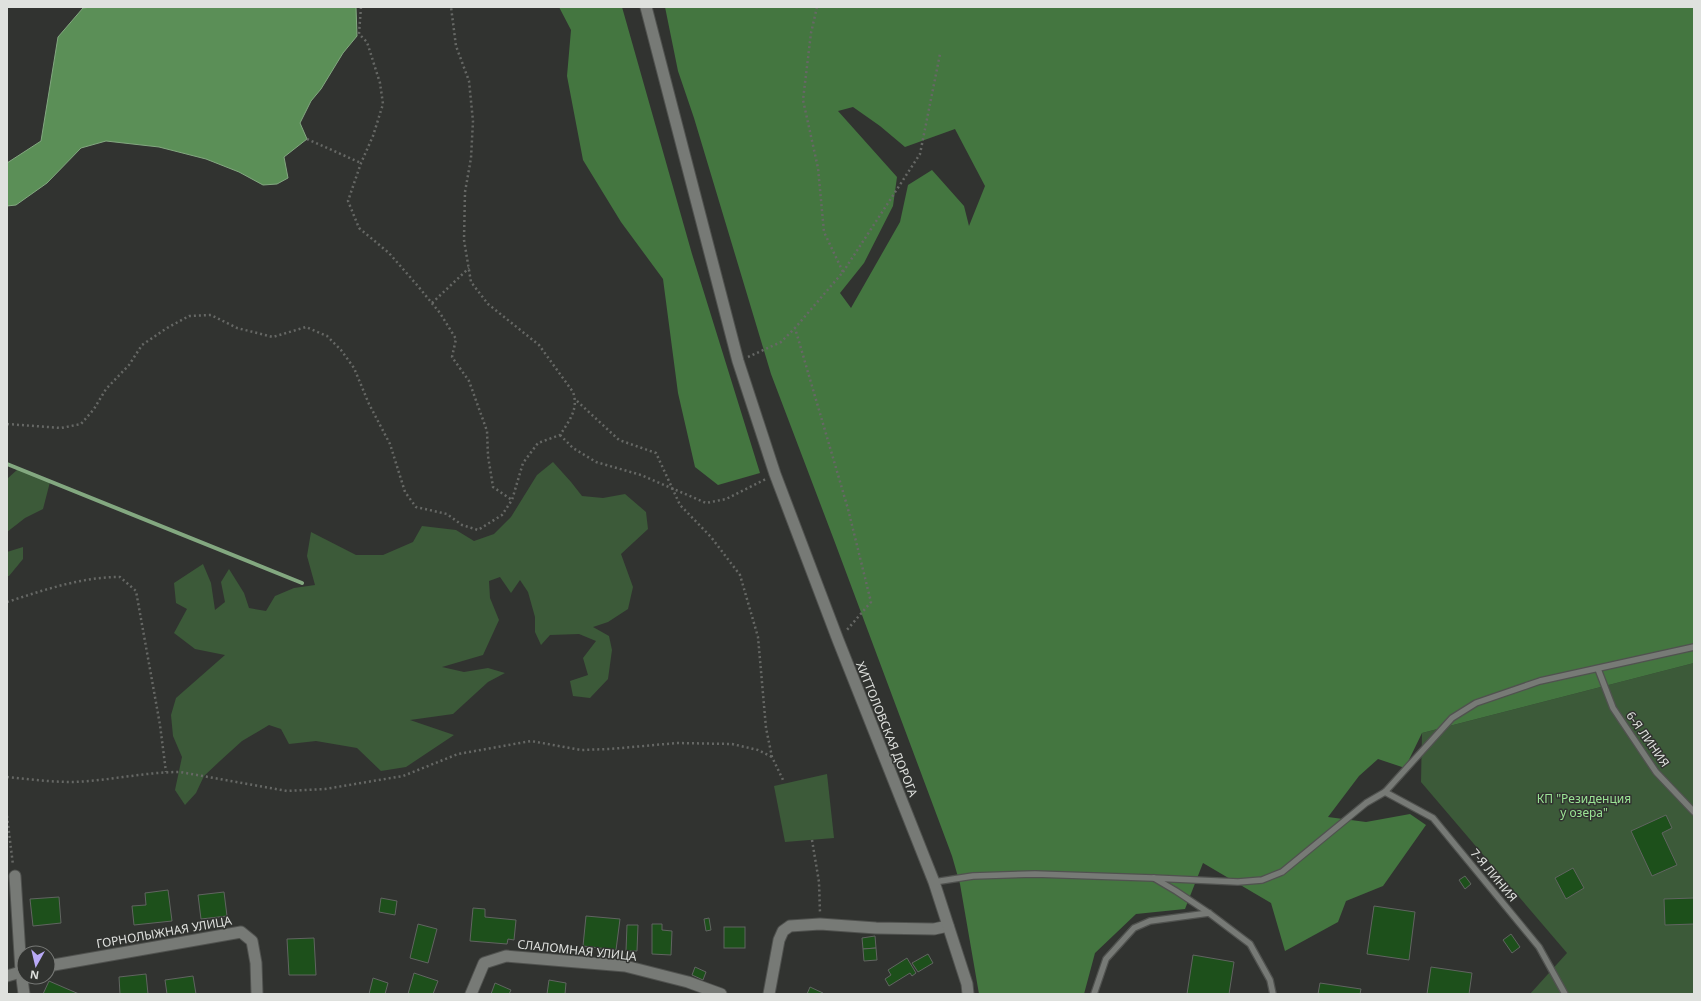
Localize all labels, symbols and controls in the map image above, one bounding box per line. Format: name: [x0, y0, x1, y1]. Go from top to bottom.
street label: ХИТТОЛОВСКАЯ ДОРОГА: [852, 659, 922, 800]
street label: 6-Я ЛИНИЯ: [1623, 708, 1673, 770]
park label: КП "Резиденция у озера": [1537, 790, 1631, 821]
street label: 7-Я ЛИНИЯ: [1467, 845, 1521, 905]
street label: ГОРНОЛЫЖНАЯ УЛИЦА: [95, 912, 233, 952]
street label: СЛАЛОМНАЯ УЛИЦА: [517, 935, 638, 965]
north arrow: [16, 945, 56, 985]
text: N: [29, 967, 40, 983]

